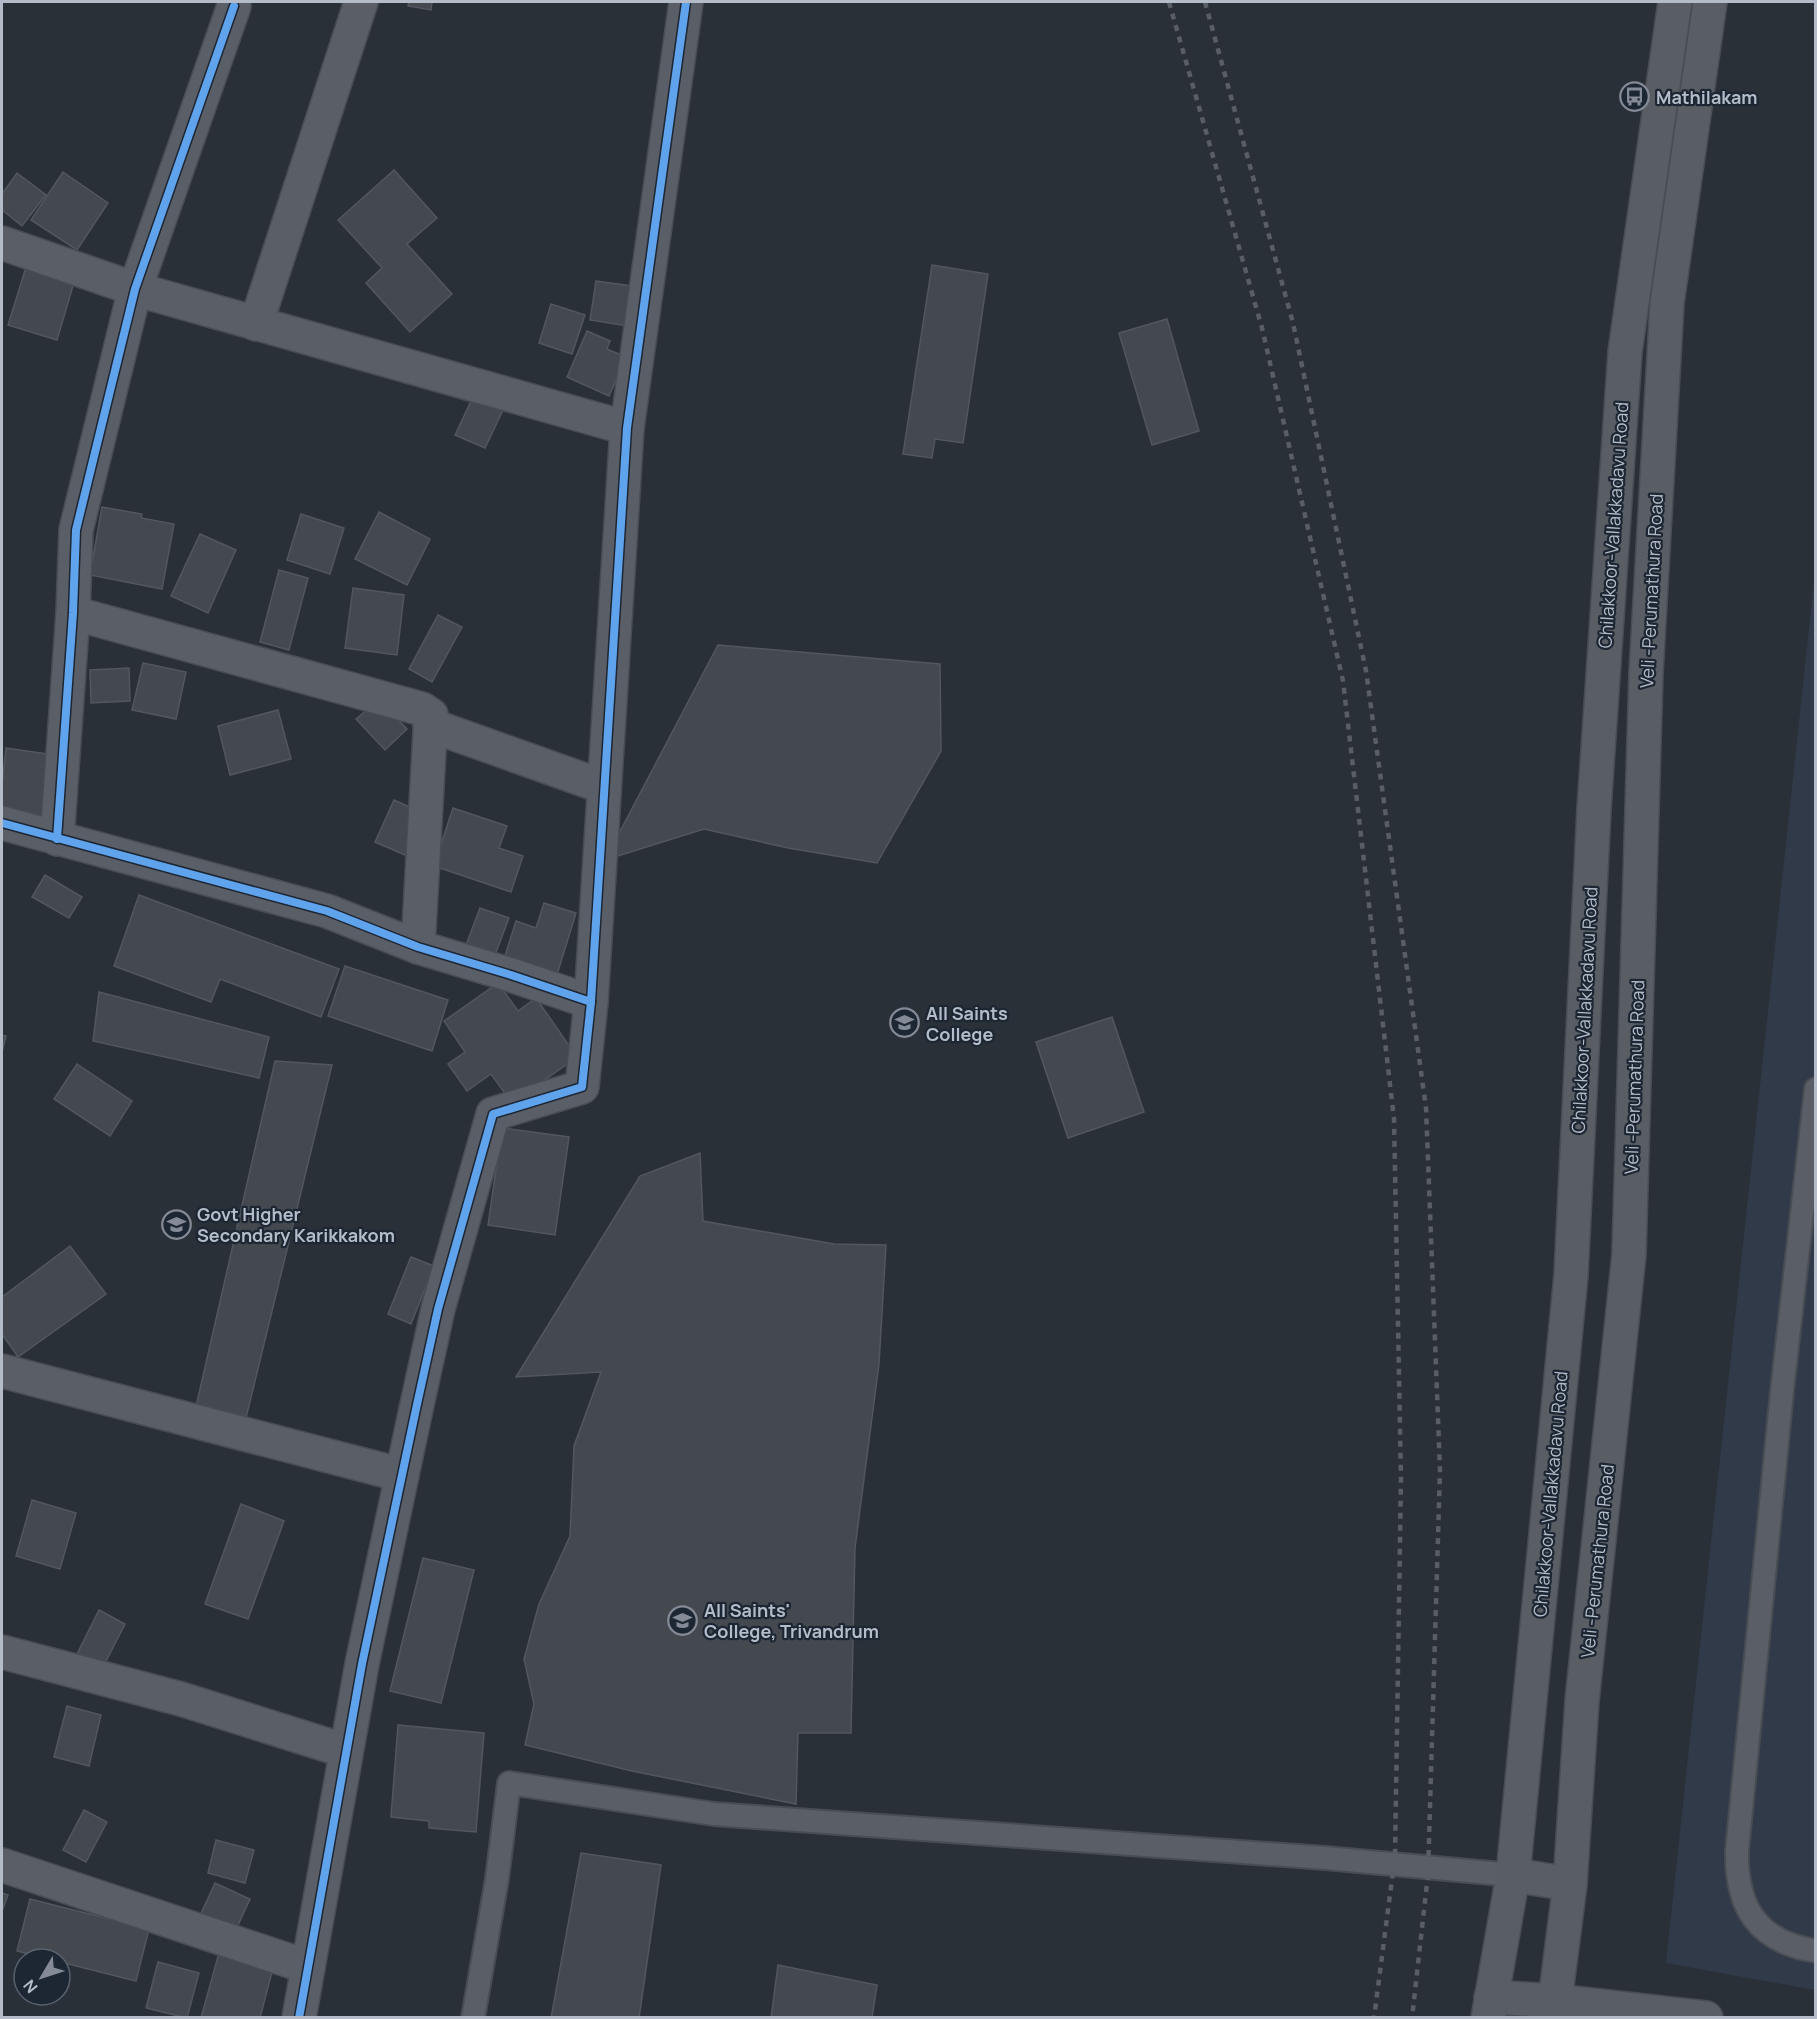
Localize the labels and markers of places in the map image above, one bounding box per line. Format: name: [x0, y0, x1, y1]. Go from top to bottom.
bus stop icon: Mathilakam: [1619, 81, 1651, 113]
place label: Mathilakam: [1656, 85, 1758, 109]
place label: All Saints College: [926, 1001, 1008, 1046]
school or university icon: All Saints College: [889, 1007, 921, 1039]
place label: Govt Higher Secondary Karikkakom: [197, 1202, 395, 1247]
school or university icon: Govt Higher Secondary Karikkakom: [160, 1208, 192, 1240]
place label: All Saints' College, Trivandrum: [704, 1598, 879, 1643]
school or university icon: All Saints' College, Trivandrum: [667, 1604, 699, 1636]

